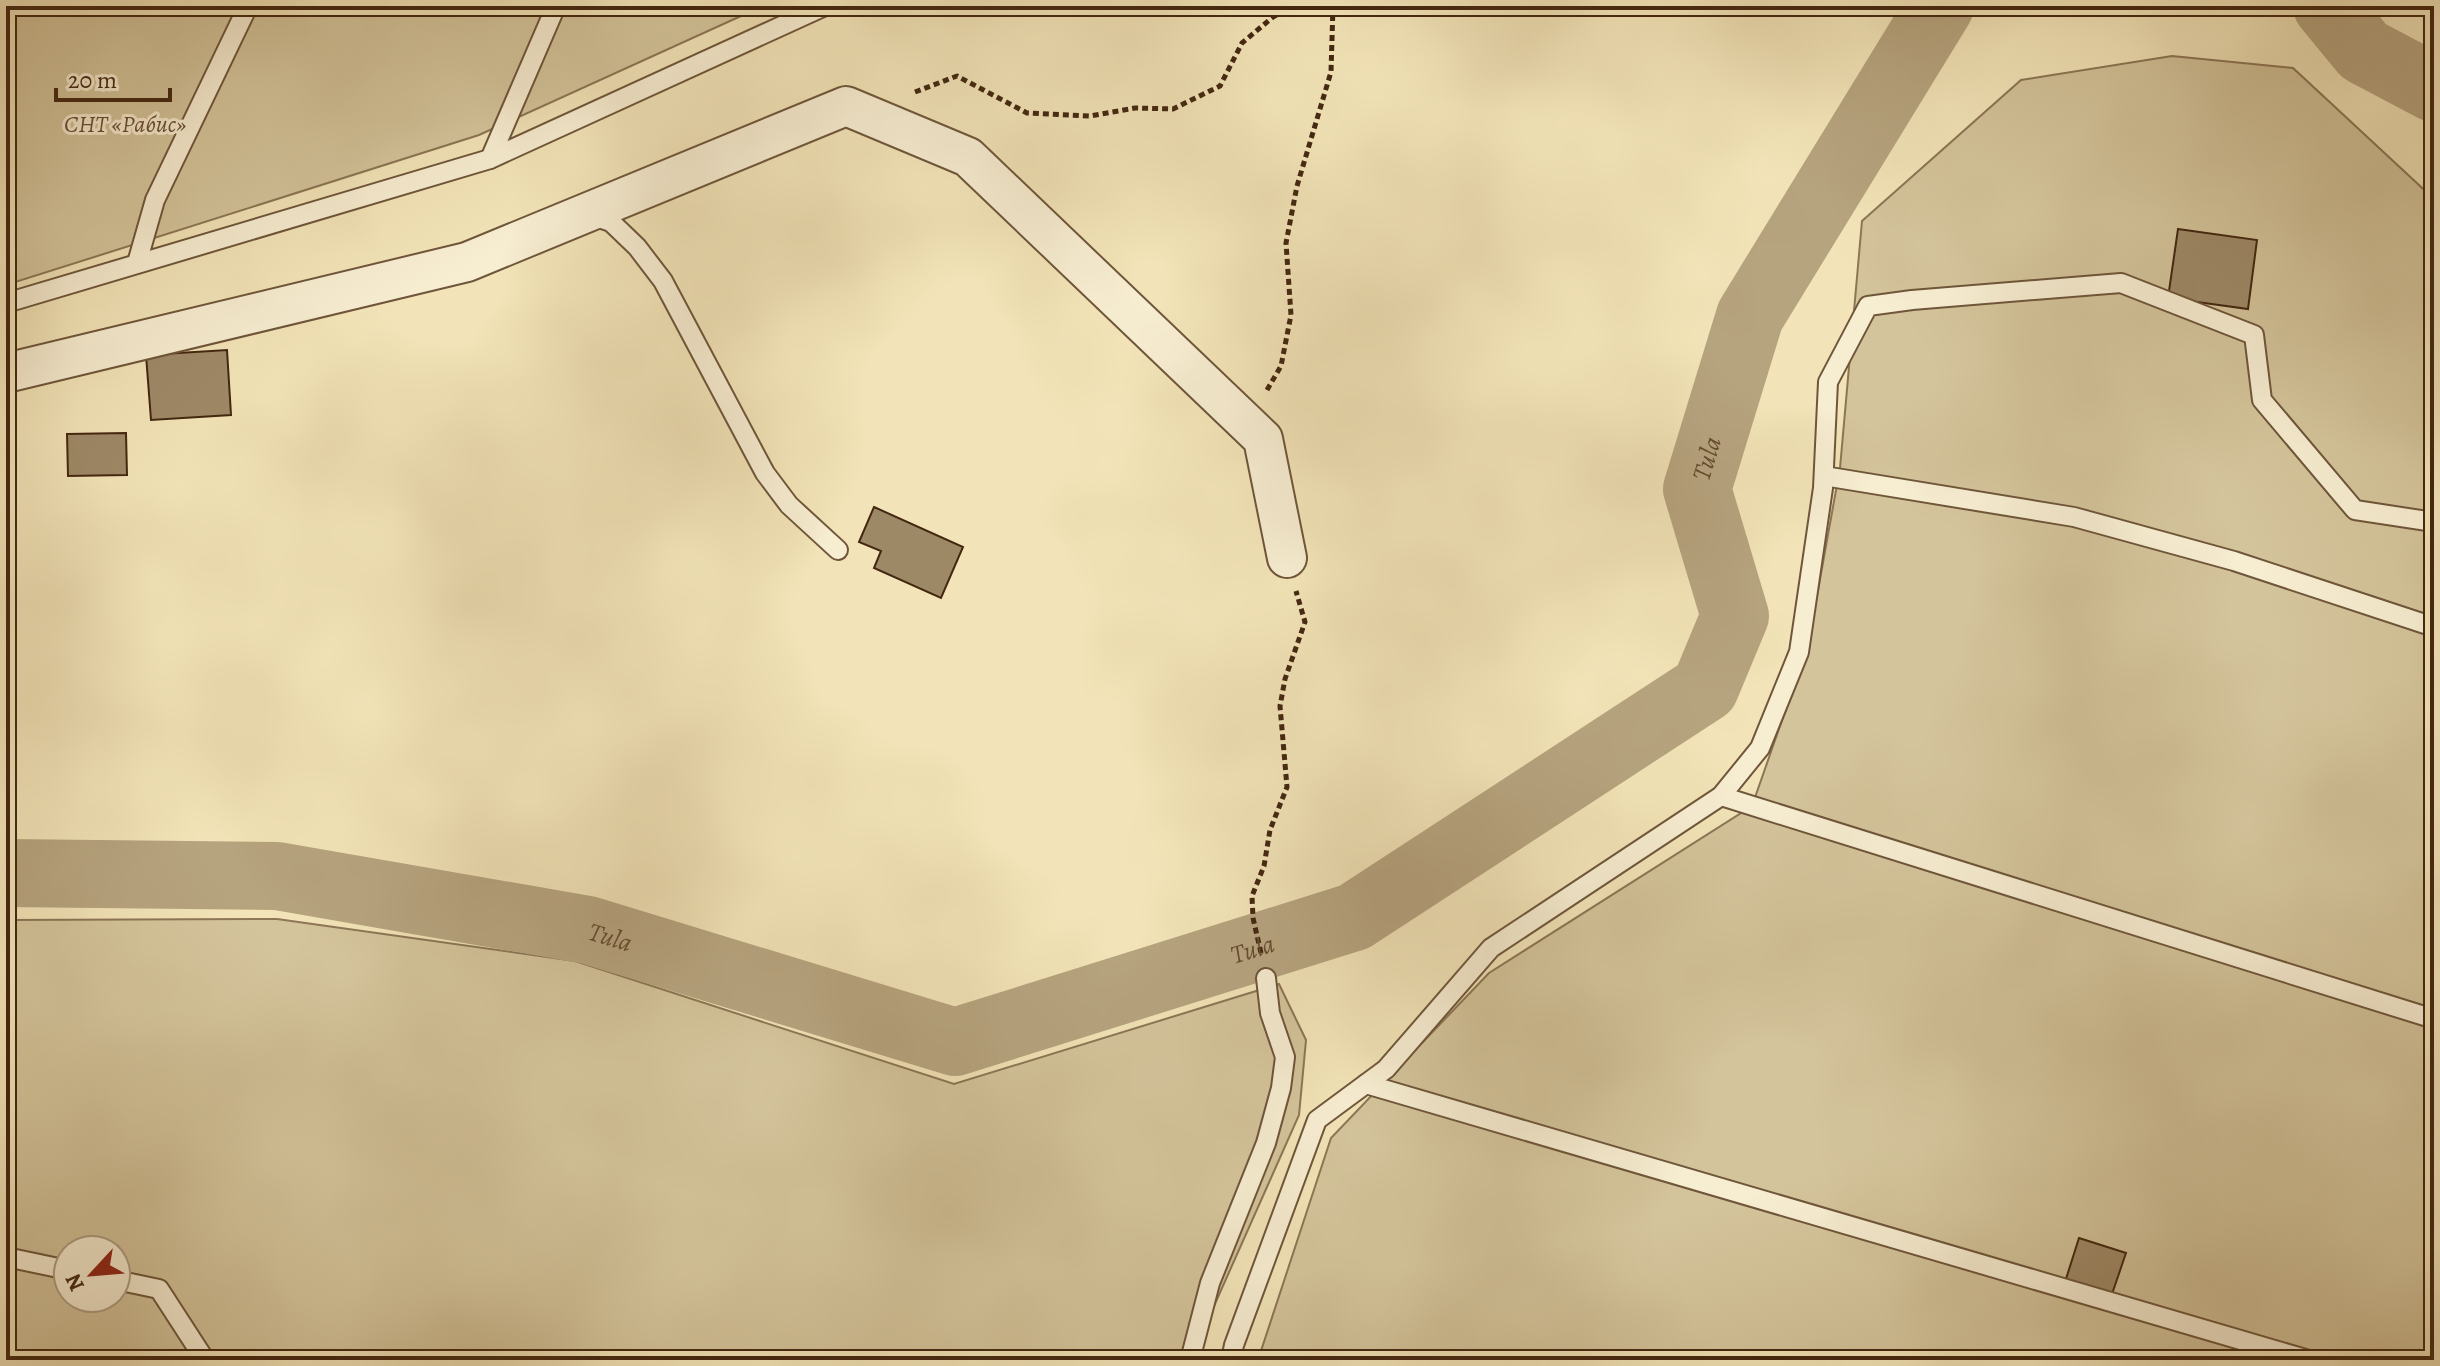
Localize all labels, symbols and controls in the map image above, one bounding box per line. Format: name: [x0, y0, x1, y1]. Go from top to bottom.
scale bar: [56, 52, 170, 102]
text: 20 m: [68, 64, 117, 96]
park label: СНТ «Рабис»: [64, 108, 186, 140]
water label: Tula: [1684, 433, 1730, 485]
water label: Tula: [584, 914, 636, 960]
water label: Tula: [1226, 926, 1279, 973]
north arrow: [52, 1234, 132, 1314]
text: N: [58, 1269, 92, 1296]

